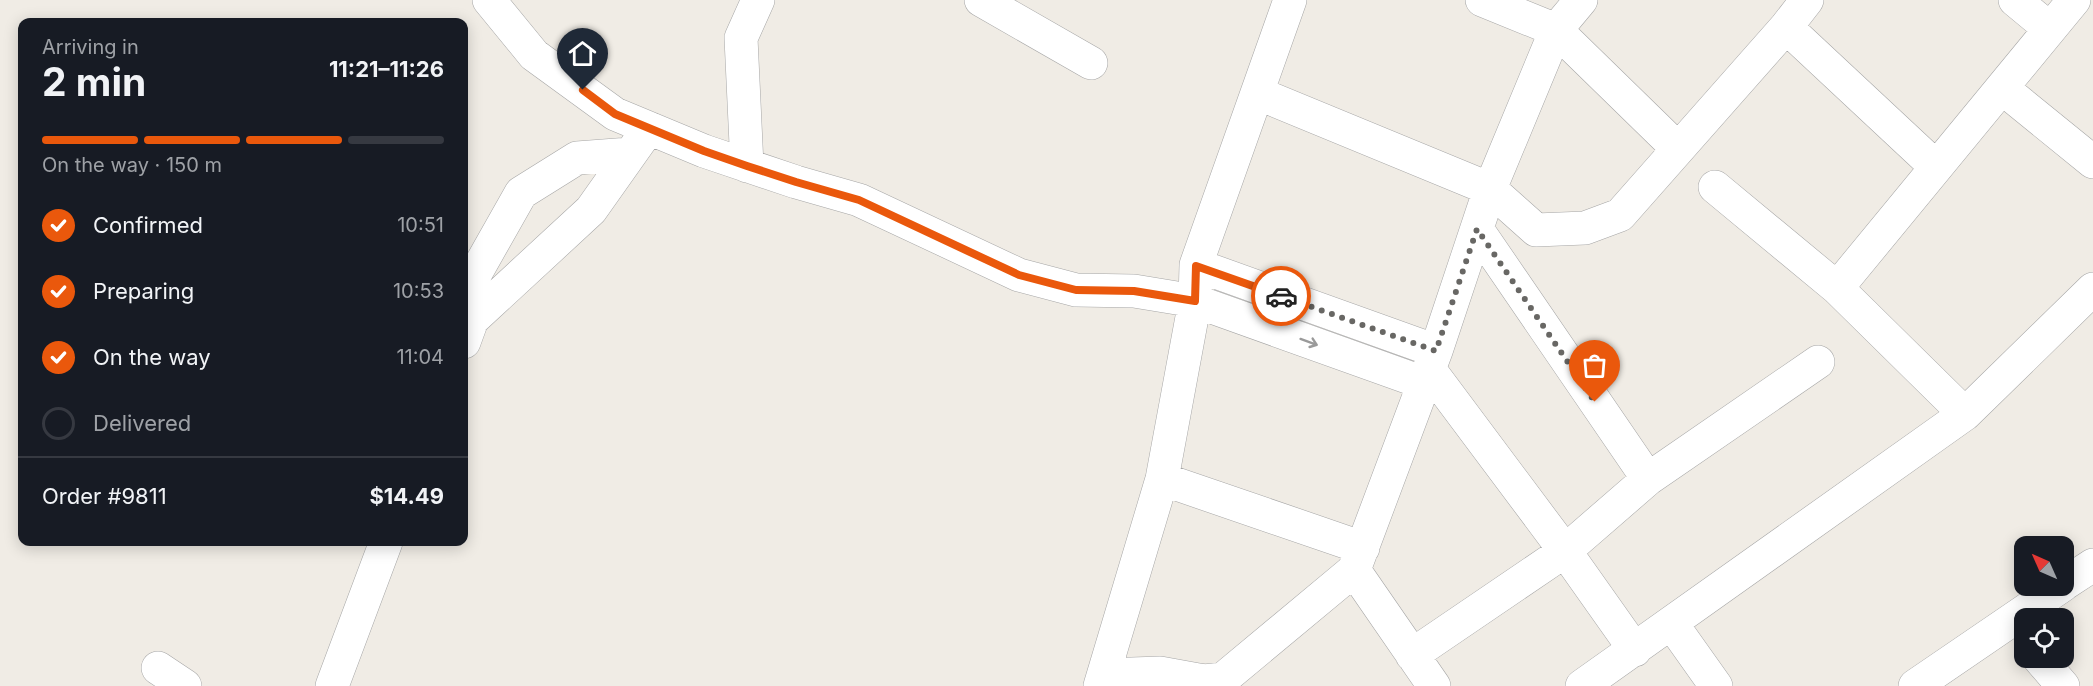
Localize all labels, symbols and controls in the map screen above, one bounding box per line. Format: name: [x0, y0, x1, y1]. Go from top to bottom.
pin: [557, 28, 608, 90]
text: Arriving in: [42, 35, 139, 59]
icon: home: [566, 37, 599, 70]
text: 11:21–11:26: [329, 56, 444, 82]
text: 2 min: [42, 58, 146, 105]
text: On the way · 150 m: [42, 153, 222, 177]
icon: check: [42, 209, 75, 242]
text: Confirmed: [93, 212, 203, 238]
text: 10:51: [397, 213, 444, 237]
courier: [1251, 266, 1311, 326]
icon: check: [42, 275, 75, 308]
text: Preparing: [93, 278, 194, 304]
text: 10:53: [393, 279, 444, 303]
icon: car: [1265, 280, 1298, 313]
one-way arrow: [1299, 337, 1318, 348]
pin: [1569, 340, 1620, 402]
icon: check: [42, 341, 75, 374]
text: On the way: [93, 344, 211, 370]
text: 11:04: [396, 345, 444, 369]
icon: bag: [1578, 349, 1611, 382]
text: Delivered: [93, 410, 191, 436]
text: Order #9811: [42, 483, 167, 509]
text: $14.49: [369, 483, 444, 509]
north arrow: [2014, 536, 2074, 596]
map controls: [2014, 536, 2074, 668]
button: locate: [2014, 608, 2074, 668]

